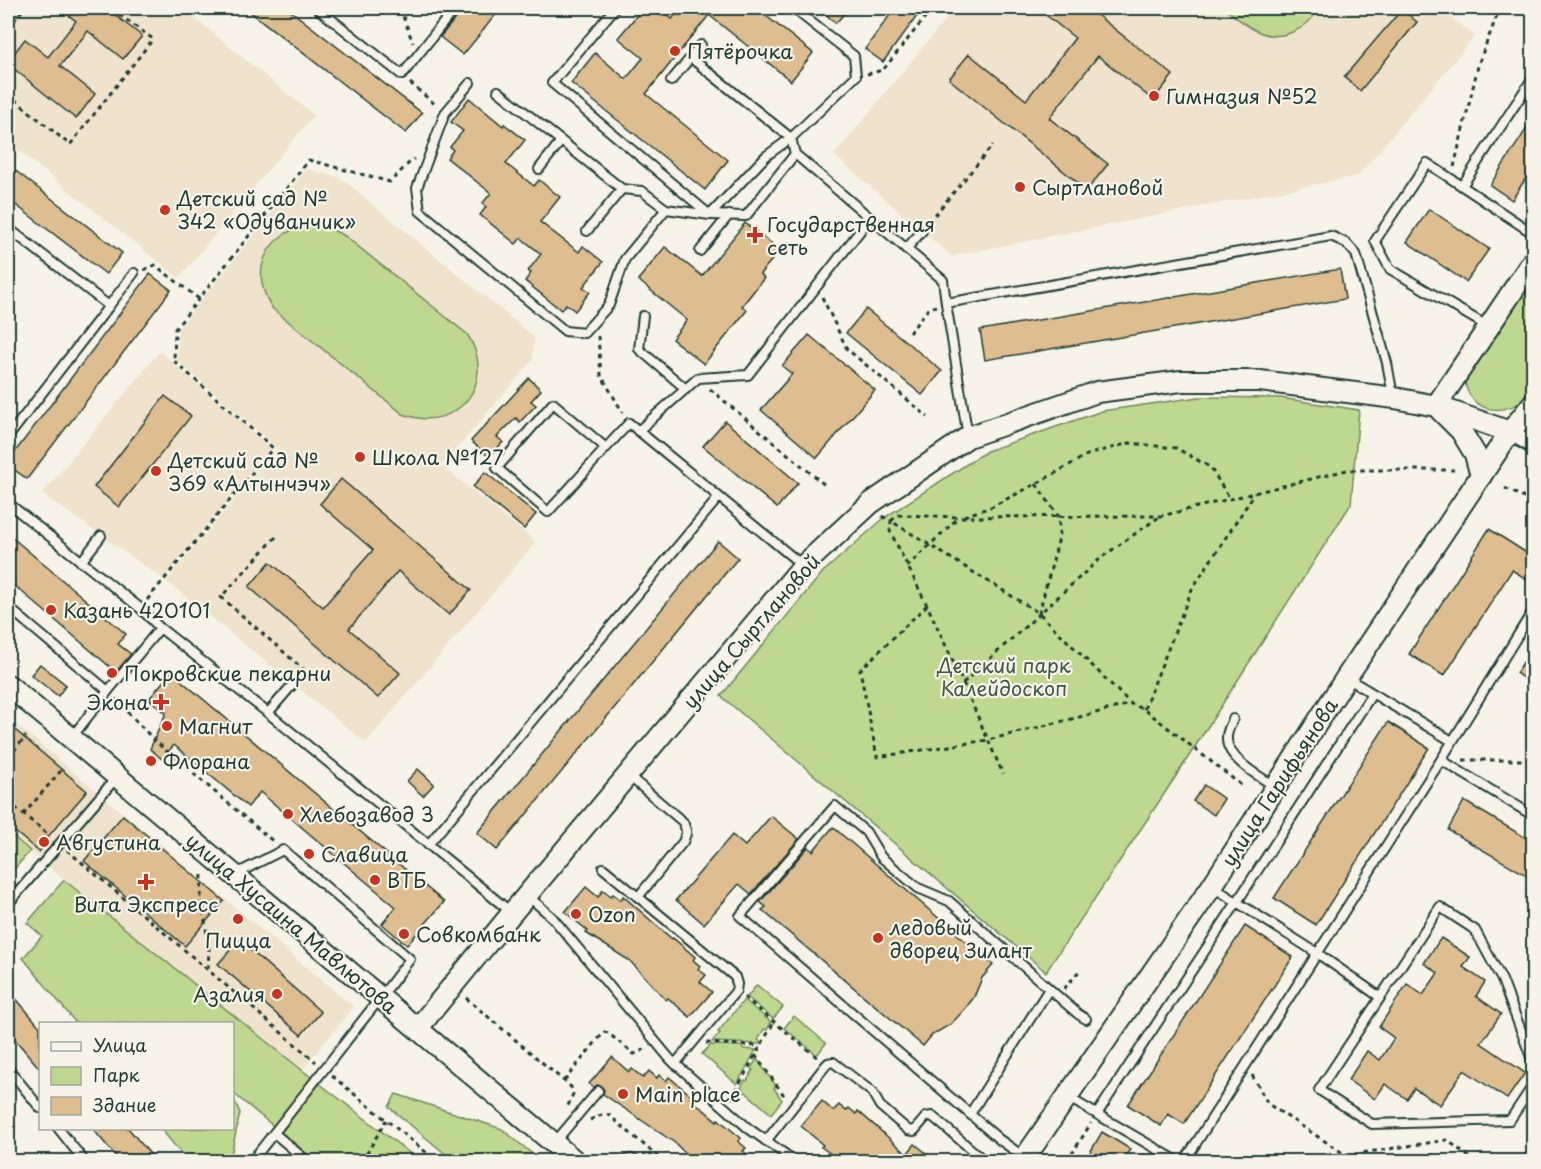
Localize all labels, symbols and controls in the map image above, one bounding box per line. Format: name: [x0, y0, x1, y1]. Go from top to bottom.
place label: Пятёрочка: [687, 36, 793, 66]
marker: Пятёрочка: [668, 44, 682, 58]
place label: Гимназия №52: [1166, 81, 1318, 111]
marker: Гимназия №52: [1147, 89, 1161, 103]
place label: Сыртлановой: [1032, 172, 1163, 202]
marker: Сыртлановой: [1013, 180, 1027, 194]
place label: Детский сад № 342 «Одуванчик»: [176, 183, 356, 236]
marker: Детский сад № 342 «Одуванчик»: [158, 203, 172, 217]
place label: Государственная сеть: [767, 209, 935, 262]
marker: Государственная сеть: [748, 228, 762, 242]
place label: Школа №127: [372, 442, 503, 472]
place label: Детский сад № 369 «Алтынчэч»: [167, 445, 331, 498]
marker: Школа №127: [353, 450, 367, 464]
marker: Детский сад № 369 «Алтынчэч»: [149, 464, 163, 478]
street label: улица Сыртлановой: [675, 547, 827, 715]
place label: Казань 420101: [63, 595, 210, 625]
marker: Казань 420101: [44, 603, 58, 617]
park label: Детский парк Калейдоскоп: [936, 650, 1071, 703]
place label: Покровские пекарни: [124, 658, 331, 688]
marker: Покровские пекарни: [105, 666, 119, 680]
place label: Экона: [87, 687, 150, 717]
street label: улица Гарифьянова: [1213, 692, 1345, 872]
marker: Экона: [154, 695, 168, 709]
place label: Магнит: [179, 711, 253, 741]
marker: Магнит: [160, 719, 174, 733]
place label: Флорана: [163, 746, 250, 776]
marker: Флорана: [144, 754, 158, 768]
place label: Хлебозавод 3: [300, 799, 434, 829]
marker: Хлебозавод 3: [281, 807, 295, 821]
street label: улица Хусаина Мавлютова: [180, 825, 405, 1021]
place label: Августина: [56, 827, 161, 857]
marker: Августина: [37, 835, 51, 849]
place label: Славица: [321, 839, 408, 869]
marker: Славица: [302, 847, 316, 861]
place label: ВТБ: [387, 865, 426, 895]
marker: ВТБ: [368, 873, 382, 887]
marker: Вита Экспресс: [139, 875, 153, 889]
place label: Вита Экспресс: [73, 889, 219, 919]
place label: Ozon: [588, 899, 636, 929]
marker: Ozon: [569, 907, 583, 921]
marker: Пицца: [231, 912, 245, 926]
place label: ледовый дворец Зилант: [889, 912, 1033, 965]
place label: Совкомбанк: [416, 919, 541, 949]
place label: Пицца: [205, 925, 271, 955]
marker: Совкомбанк: [397, 927, 411, 941]
marker: ледовый дворец Зилант: [871, 931, 885, 945]
place label: Азалия: [193, 979, 265, 1009]
marker: Азалия: [270, 987, 284, 1001]
legend: [39, 1022, 234, 1130]
text: Улица: [93, 1031, 147, 1058]
text: Парк: [93, 1061, 140, 1088]
place label: Main place: [635, 1079, 741, 1109]
marker: Main place: [616, 1087, 630, 1101]
text: Здание: [93, 1091, 156, 1118]

